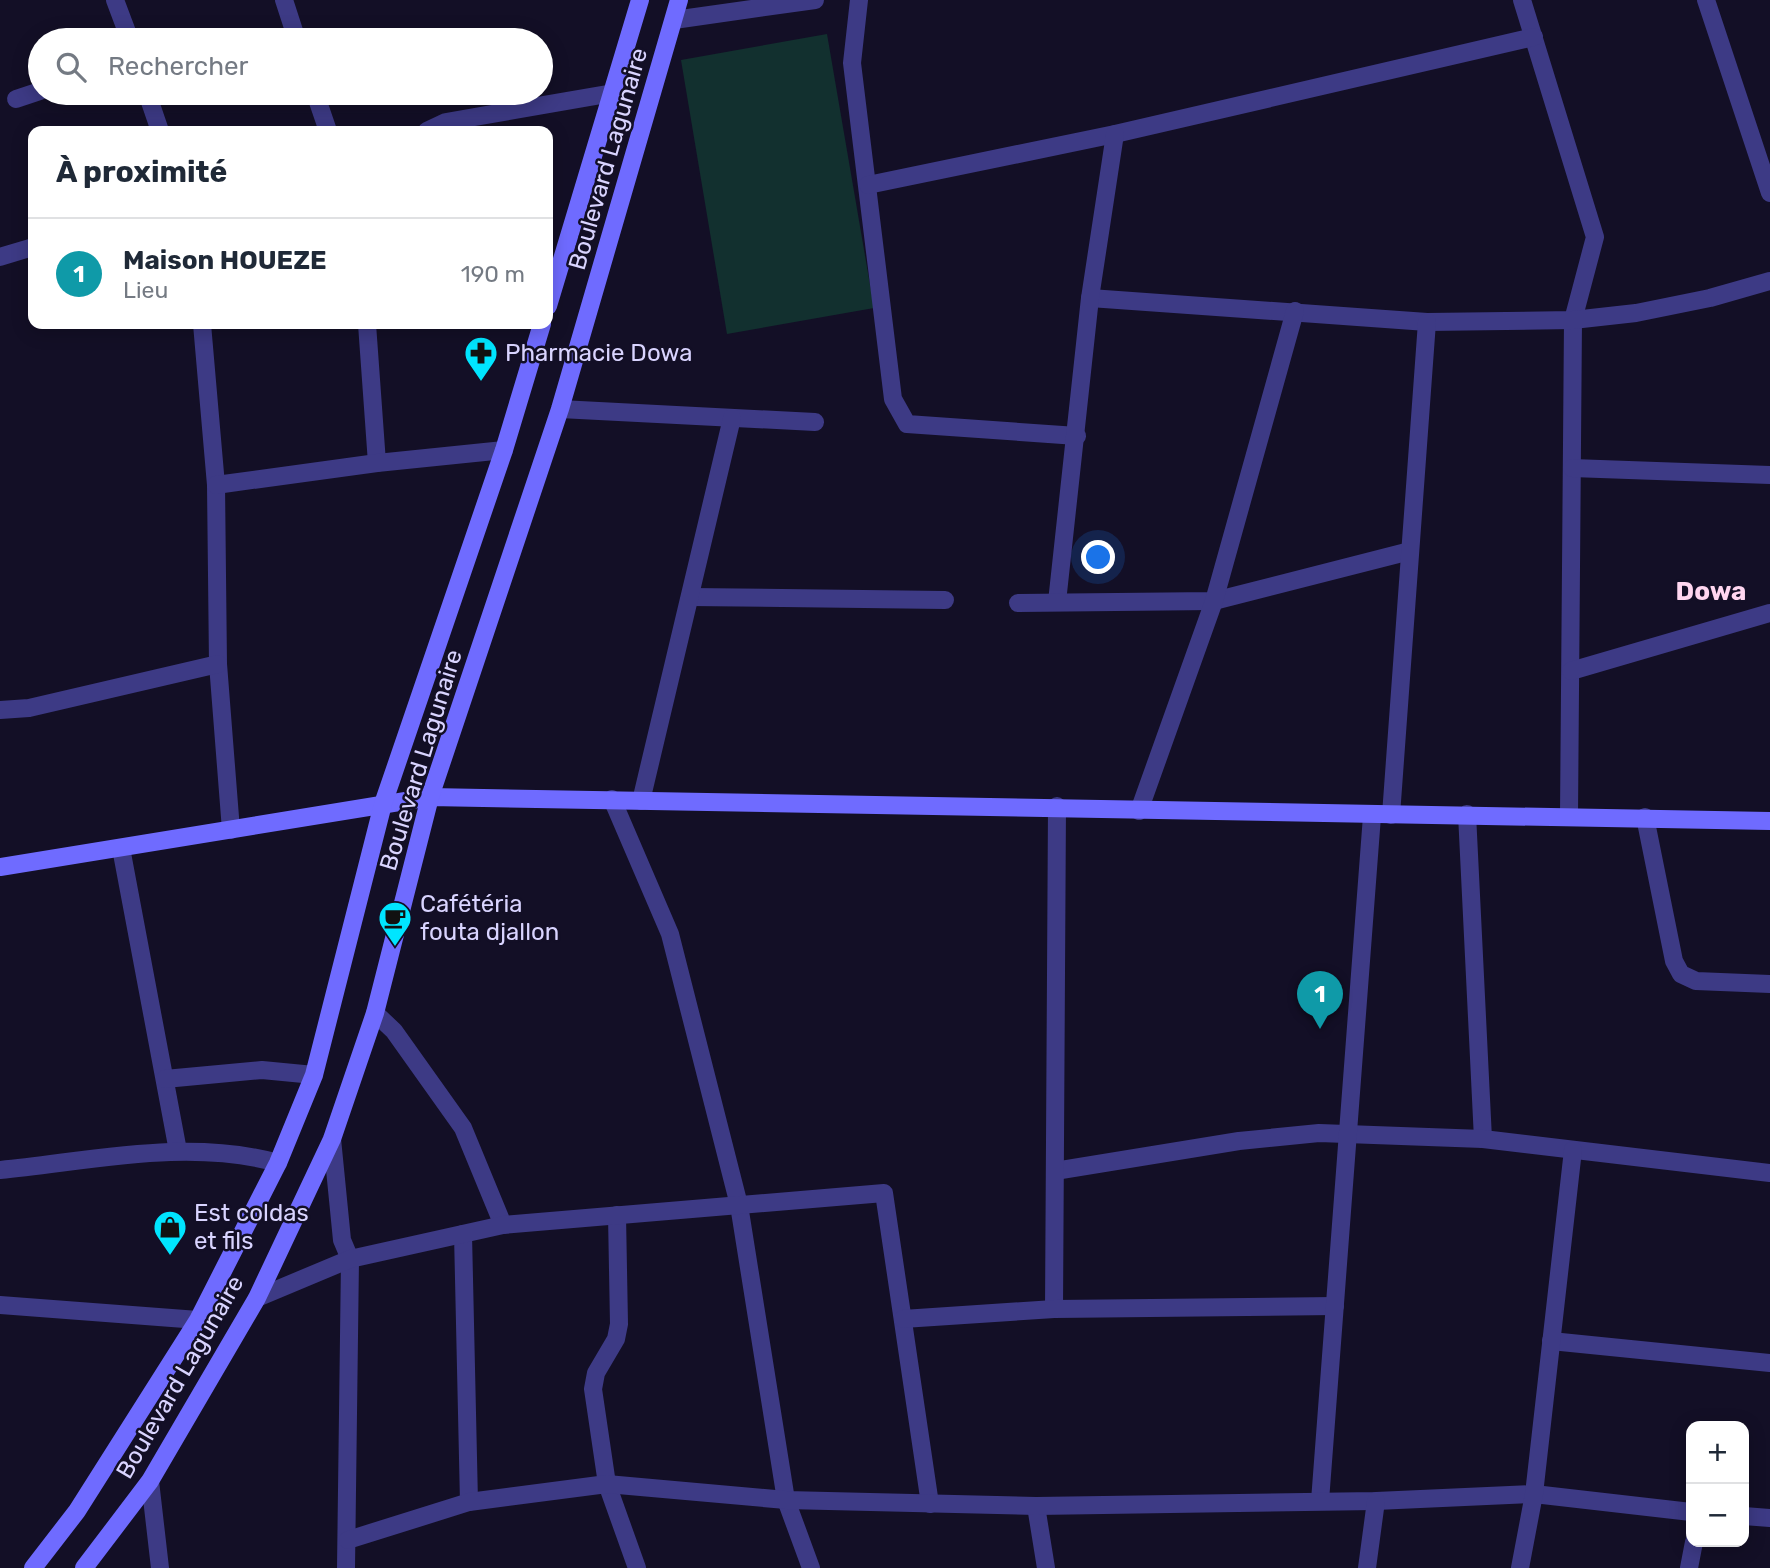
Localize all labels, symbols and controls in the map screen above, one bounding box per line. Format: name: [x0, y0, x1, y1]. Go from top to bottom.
search box: [28, 28, 553, 105]
street label: Boulevard Lagunaire: [563, 45, 653, 273]
icon: search: [52, 48, 90, 86]
text: Rechercher: [108, 51, 248, 82]
text: À proximité: [56, 154, 227, 190]
text: Maison HOUEZE: [123, 245, 327, 276]
text: 1: [73, 260, 85, 288]
text: 190 m: [461, 260, 525, 288]
text: Lieu: [123, 276, 168, 304]
pharmacy icon: Pharmacie Dowa: [462, 334, 500, 383]
place label: Pharmacie Dowa: [505, 339, 692, 367]
your location: [1081, 540, 1115, 574]
district label: Dowa: [1676, 576, 1746, 607]
street label: Boulevard Lagunaire: [374, 646, 468, 874]
place label: Cafétéria fouta djallon: [420, 890, 559, 946]
cafe icon: Cafétéria fouta djallon: [376, 899, 414, 948]
pin: 1: [1297, 971, 1343, 1029]
place label: Est coldas et fils: [194, 1199, 309, 1255]
shop icon: Est coldas et fils: [151, 1208, 189, 1257]
street label: Boulevard Lagunaire: [110, 1271, 250, 1483]
map controls: [1686, 1421, 1749, 1547]
button: +: [1686, 1421, 1749, 1484]
button: −: [1686, 1484, 1749, 1547]

